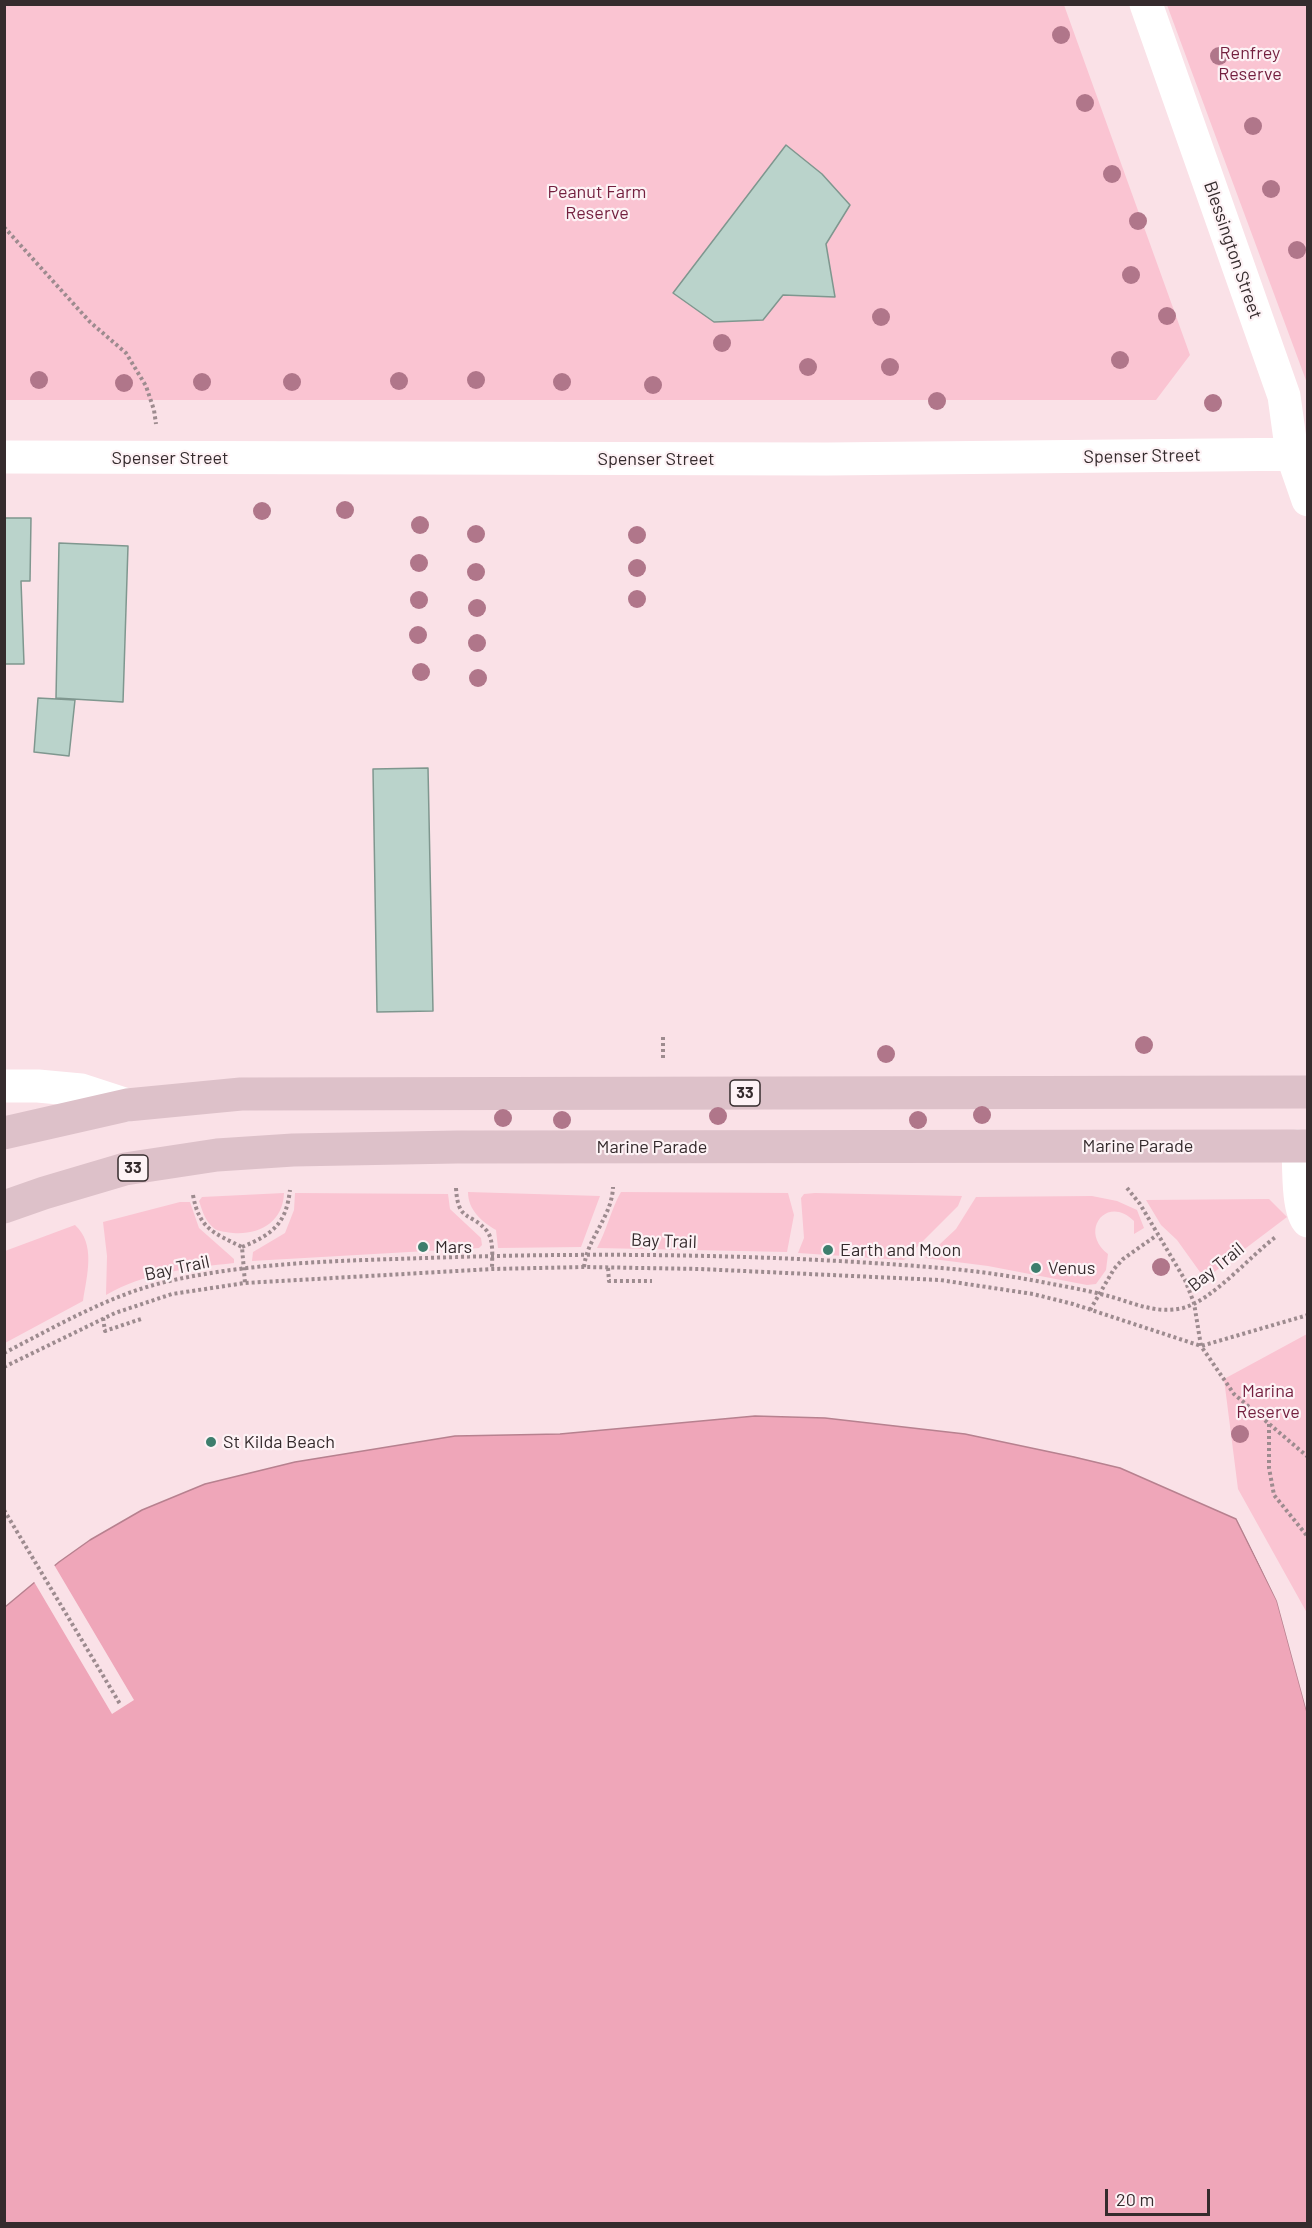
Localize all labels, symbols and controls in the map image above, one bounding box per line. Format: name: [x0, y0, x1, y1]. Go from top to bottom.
park label: Renfrey Reserve: [1218, 42, 1282, 84]
street label: Blessington Street: [1199, 178, 1267, 322]
park label: Peanut Farm Reserve: [548, 181, 646, 224]
street label: Spenser Street: [1083, 444, 1201, 468]
street label: Spenser Street: [111, 447, 229, 469]
street label: Spenser Street: [597, 448, 715, 470]
road number: 33: [730, 1080, 760, 1106]
street label: Marine Parade: [1083, 1135, 1193, 1157]
street label: Marine Parade: [597, 1136, 707, 1158]
road number: 33: [118, 1155, 148, 1181]
street label: Bay Trail: [631, 1229, 697, 1253]
place label: Mars: [435, 1236, 472, 1258]
street label: Bay Trail: [1184, 1238, 1248, 1296]
place label: Earth and Moon: [840, 1239, 961, 1261]
marker: Mars: [416, 1240, 430, 1254]
marker: Earth and Moon: [821, 1243, 835, 1257]
street label: Bay Trail: [143, 1251, 211, 1285]
place label: Venus: [1048, 1257, 1095, 1279]
marker: Venus: [1029, 1261, 1043, 1275]
park label: Marina Reserve: [1236, 1380, 1300, 1422]
place label: St Kilda Beach: [223, 1431, 335, 1453]
marker: St Kilda Beach: [204, 1435, 218, 1449]
scale bar: [1108, 2177, 1213, 2215]
text: 20 m: [1116, 2188, 1154, 2210]

